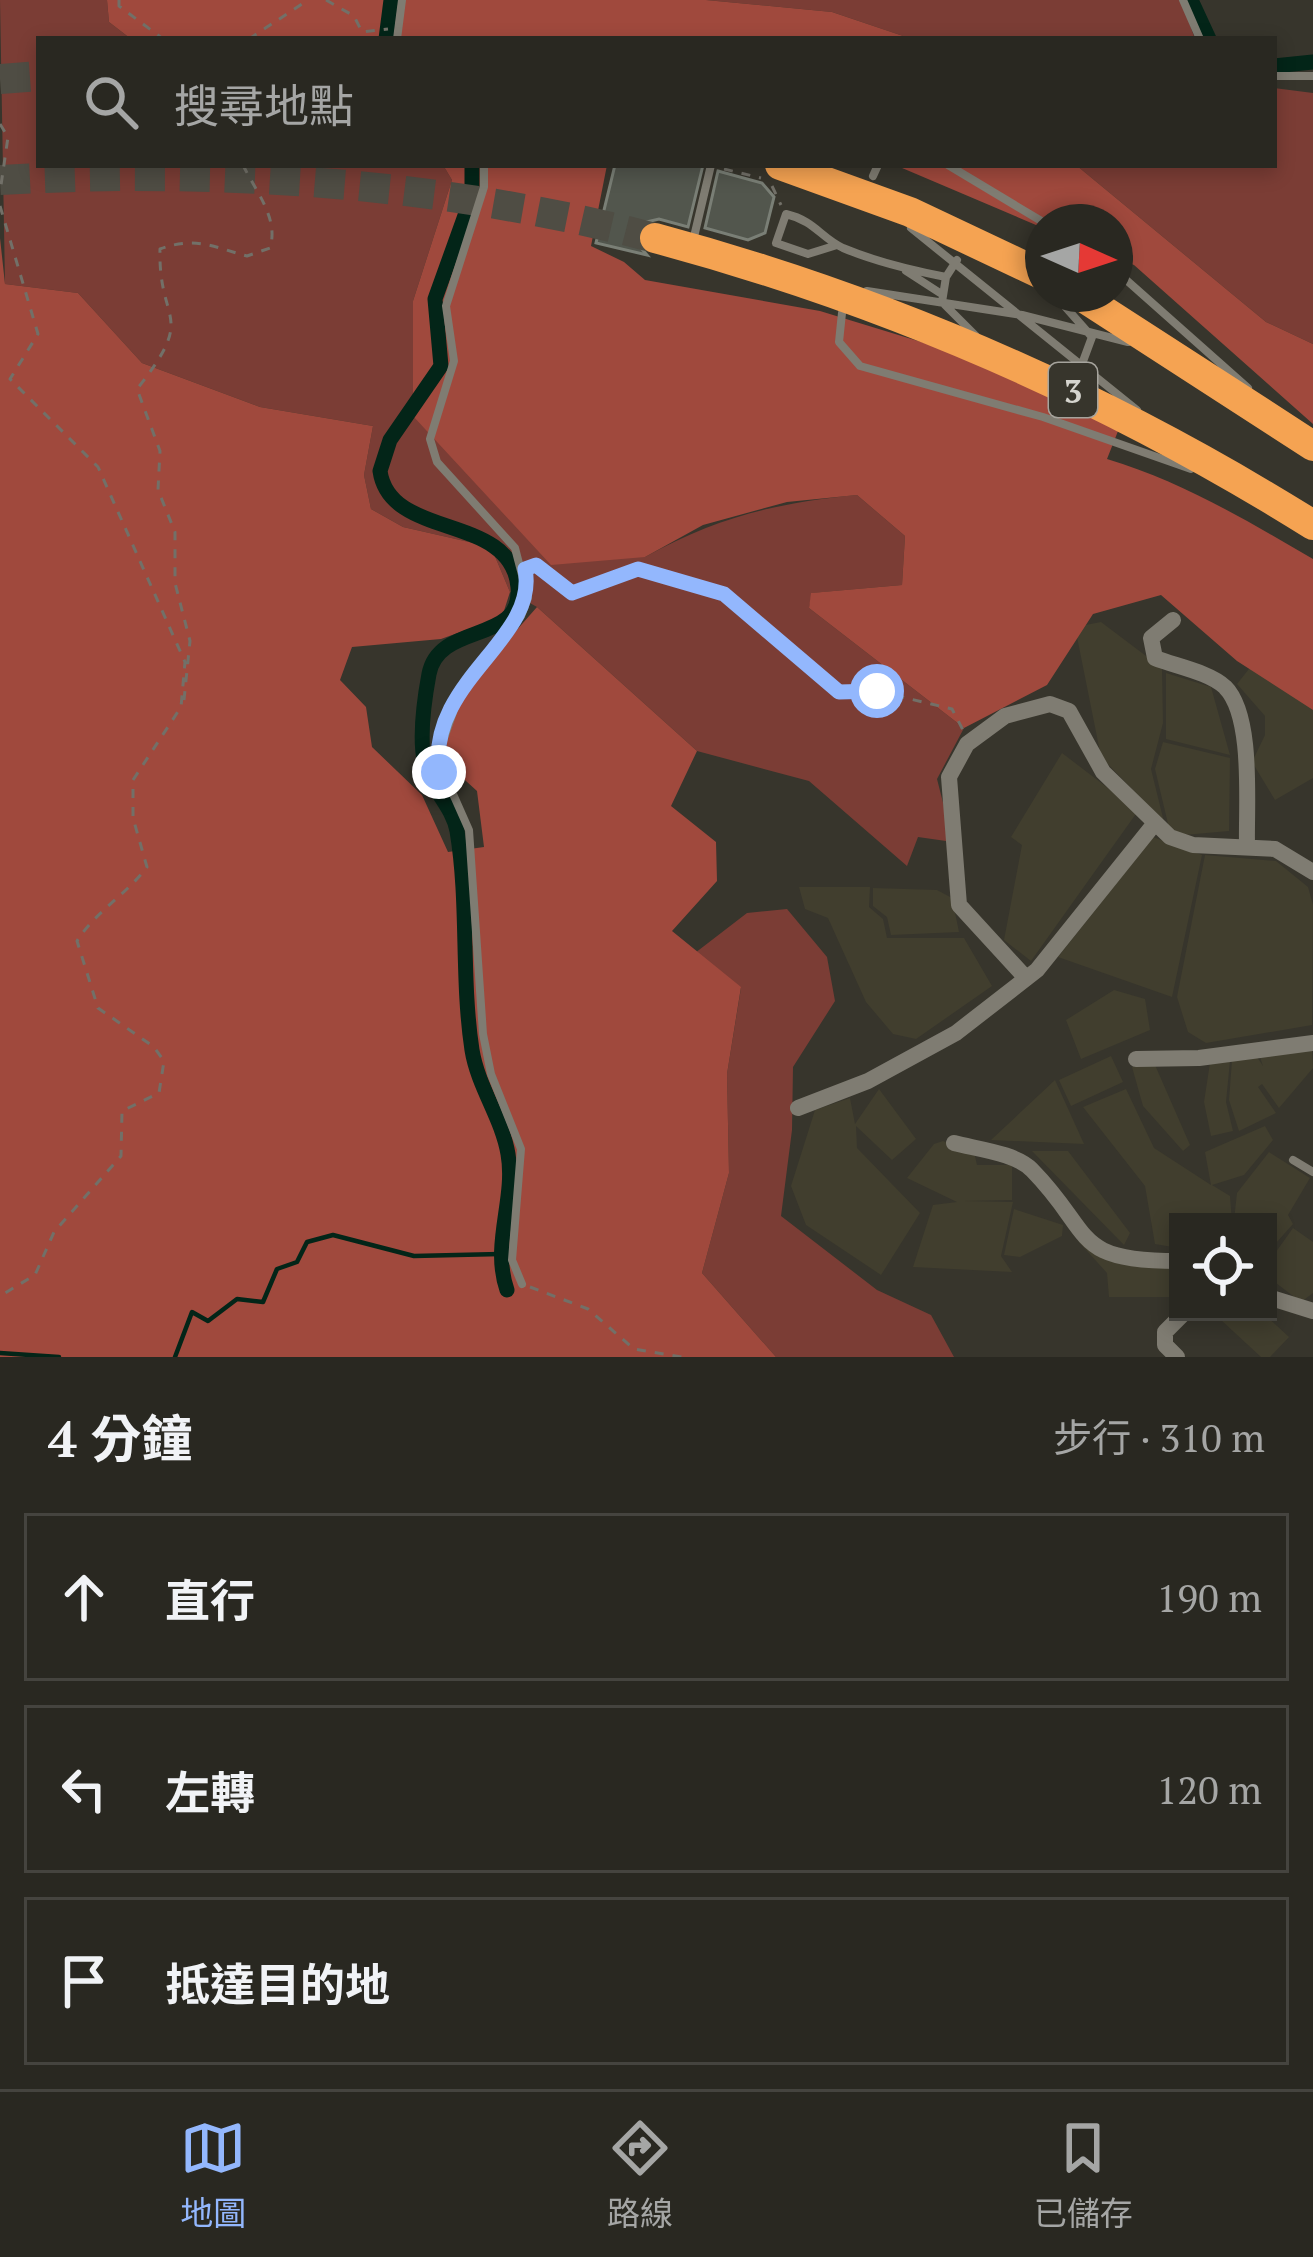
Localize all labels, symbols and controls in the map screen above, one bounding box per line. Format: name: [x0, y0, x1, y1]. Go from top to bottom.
search box: [36, 36, 1277, 168]
icon: search: [78, 69, 144, 135]
text: 搜尋地點: [174, 75, 354, 135]
north arrow: [1025, 204, 1133, 312]
road number: 3: [1049, 363, 1097, 417]
route start: [850, 664, 904, 718]
route end: [412, 745, 466, 799]
map controls: [1169, 1213, 1277, 1321]
button: locate: [1169, 1213, 1277, 1321]
text: 4 分鐘: [48, 1404, 193, 1472]
text: 步行 · 310 m: [1053, 1411, 1265, 1463]
icon: ahead: [51, 1564, 117, 1630]
text: 直行: [165, 1570, 255, 1630]
text: 190 m: [1157, 1571, 1262, 1623]
icon: left: [51, 1756, 117, 1822]
text: 左轉: [165, 1762, 255, 1822]
text: 120 m: [1157, 1763, 1262, 1815]
icon: arrive: [51, 1948, 117, 2014]
text: 抵達目的地: [165, 1954, 390, 2014]
tab: 地圖: [180, 2115, 246, 2235]
tab: 路線: [607, 2115, 673, 2235]
tab: 已儲存: [1034, 2115, 1133, 2235]

